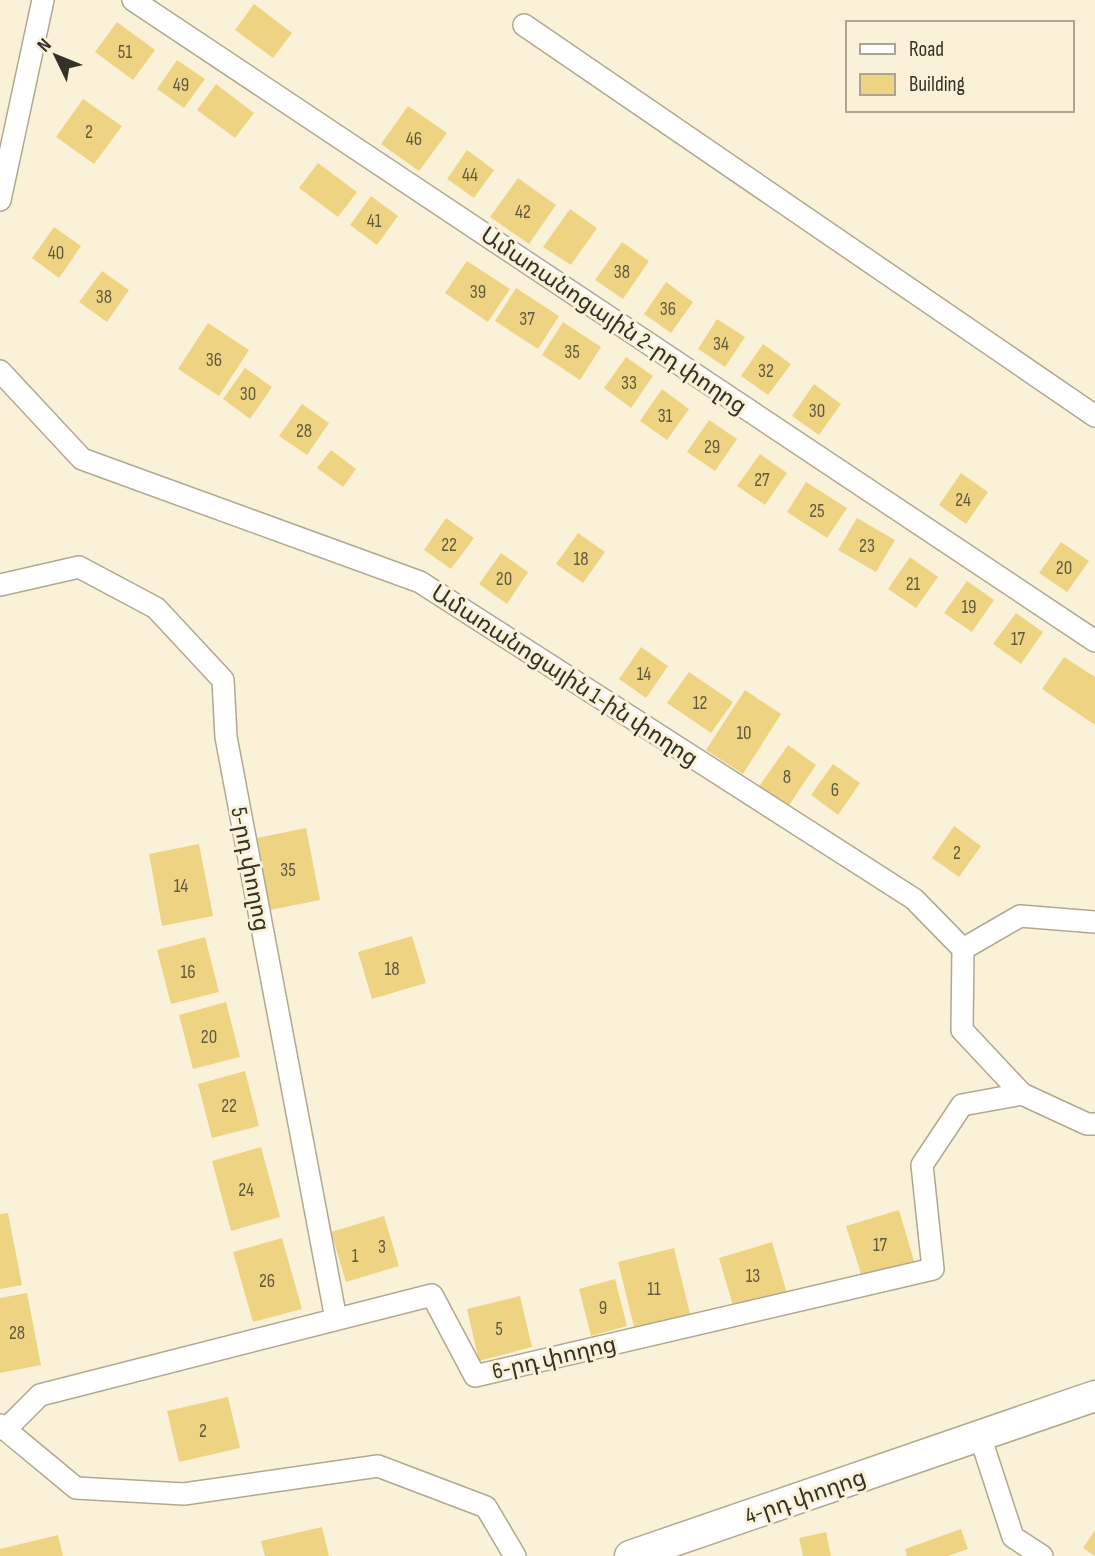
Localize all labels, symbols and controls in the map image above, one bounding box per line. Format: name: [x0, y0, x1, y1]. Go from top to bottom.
north arrow: [21, 21, 91, 91]
legend: [846, 21, 1074, 112]
text: N: [33, 34, 57, 57]
text: Road: [909, 37, 944, 62]
house number: 51: [118, 41, 132, 64]
text: Building: [909, 72, 965, 97]
house number: 49: [173, 74, 189, 97]
house number: 2: [85, 121, 93, 144]
house number: 46: [406, 128, 422, 151]
house number: 44: [462, 164, 478, 187]
house number: 42: [515, 201, 531, 224]
house number: 41: [367, 210, 382, 233]
street label: Ամառանոցային 2-րդ փողոց: [475, 221, 752, 421]
house number: 40: [48, 242, 64, 265]
house number: 38: [614, 261, 630, 284]
house number: 39: [470, 281, 486, 304]
house number: 38: [96, 286, 112, 309]
house number: 36: [660, 298, 676, 321]
house number: 37: [519, 308, 535, 331]
house number: 34: [713, 333, 729, 356]
house number: 35: [564, 341, 580, 364]
house number: 36: [206, 349, 222, 372]
house number: 32: [758, 360, 774, 383]
house number: 33: [621, 372, 637, 395]
house number: 30: [240, 383, 256, 406]
house number: 30: [809, 400, 825, 423]
house number: 31: [658, 405, 673, 428]
house number: 28: [296, 420, 312, 443]
house number: 29: [704, 436, 720, 459]
house number: 27: [754, 469, 770, 492]
house number: 24: [955, 489, 971, 512]
house number: 25: [809, 500, 825, 523]
house number: 22: [441, 534, 457, 557]
house number: 23: [859, 535, 875, 558]
house number: 18: [574, 548, 588, 571]
house number: 20: [1056, 557, 1072, 580]
house number: 20: [496, 568, 512, 591]
house number: 21: [906, 573, 921, 596]
street label: Ամառանոցային 1-ին փողոց: [426, 579, 703, 773]
house number: 19: [961, 596, 977, 619]
house number: 17: [1011, 628, 1026, 651]
house number: 14: [637, 663, 651, 686]
house number: 12: [693, 692, 707, 715]
house number: 10: [736, 722, 752, 745]
house number: 8: [783, 766, 791, 789]
house number: 6: [831, 779, 839, 802]
street label: 5-րդ փողոց: [224, 805, 276, 934]
house number: 2: [953, 842, 961, 865]
house number: 35: [280, 859, 296, 882]
house number: 14: [174, 875, 188, 898]
house number: 18: [385, 958, 399, 981]
house number: 16: [181, 961, 195, 984]
house number: 20: [201, 1026, 217, 1049]
house number: 22: [221, 1095, 237, 1118]
house number: 24: [238, 1179, 254, 1202]
house number: 17: [873, 1234, 888, 1257]
house number: 3: [378, 1236, 386, 1259]
house number: 1: [352, 1245, 359, 1268]
house number: 13: [746, 1265, 760, 1288]
house number: 26: [259, 1270, 275, 1293]
house number: 11: [647, 1278, 661, 1301]
house number: 9: [599, 1297, 607, 1320]
house number: 5: [495, 1318, 503, 1341]
house number: 28: [9, 1322, 25, 1345]
street label: 6-րդ փողոց: [489, 1330, 619, 1386]
house number: 2: [199, 1420, 207, 1443]
street label: 4-րդ փողոց: [741, 1463, 869, 1531]

